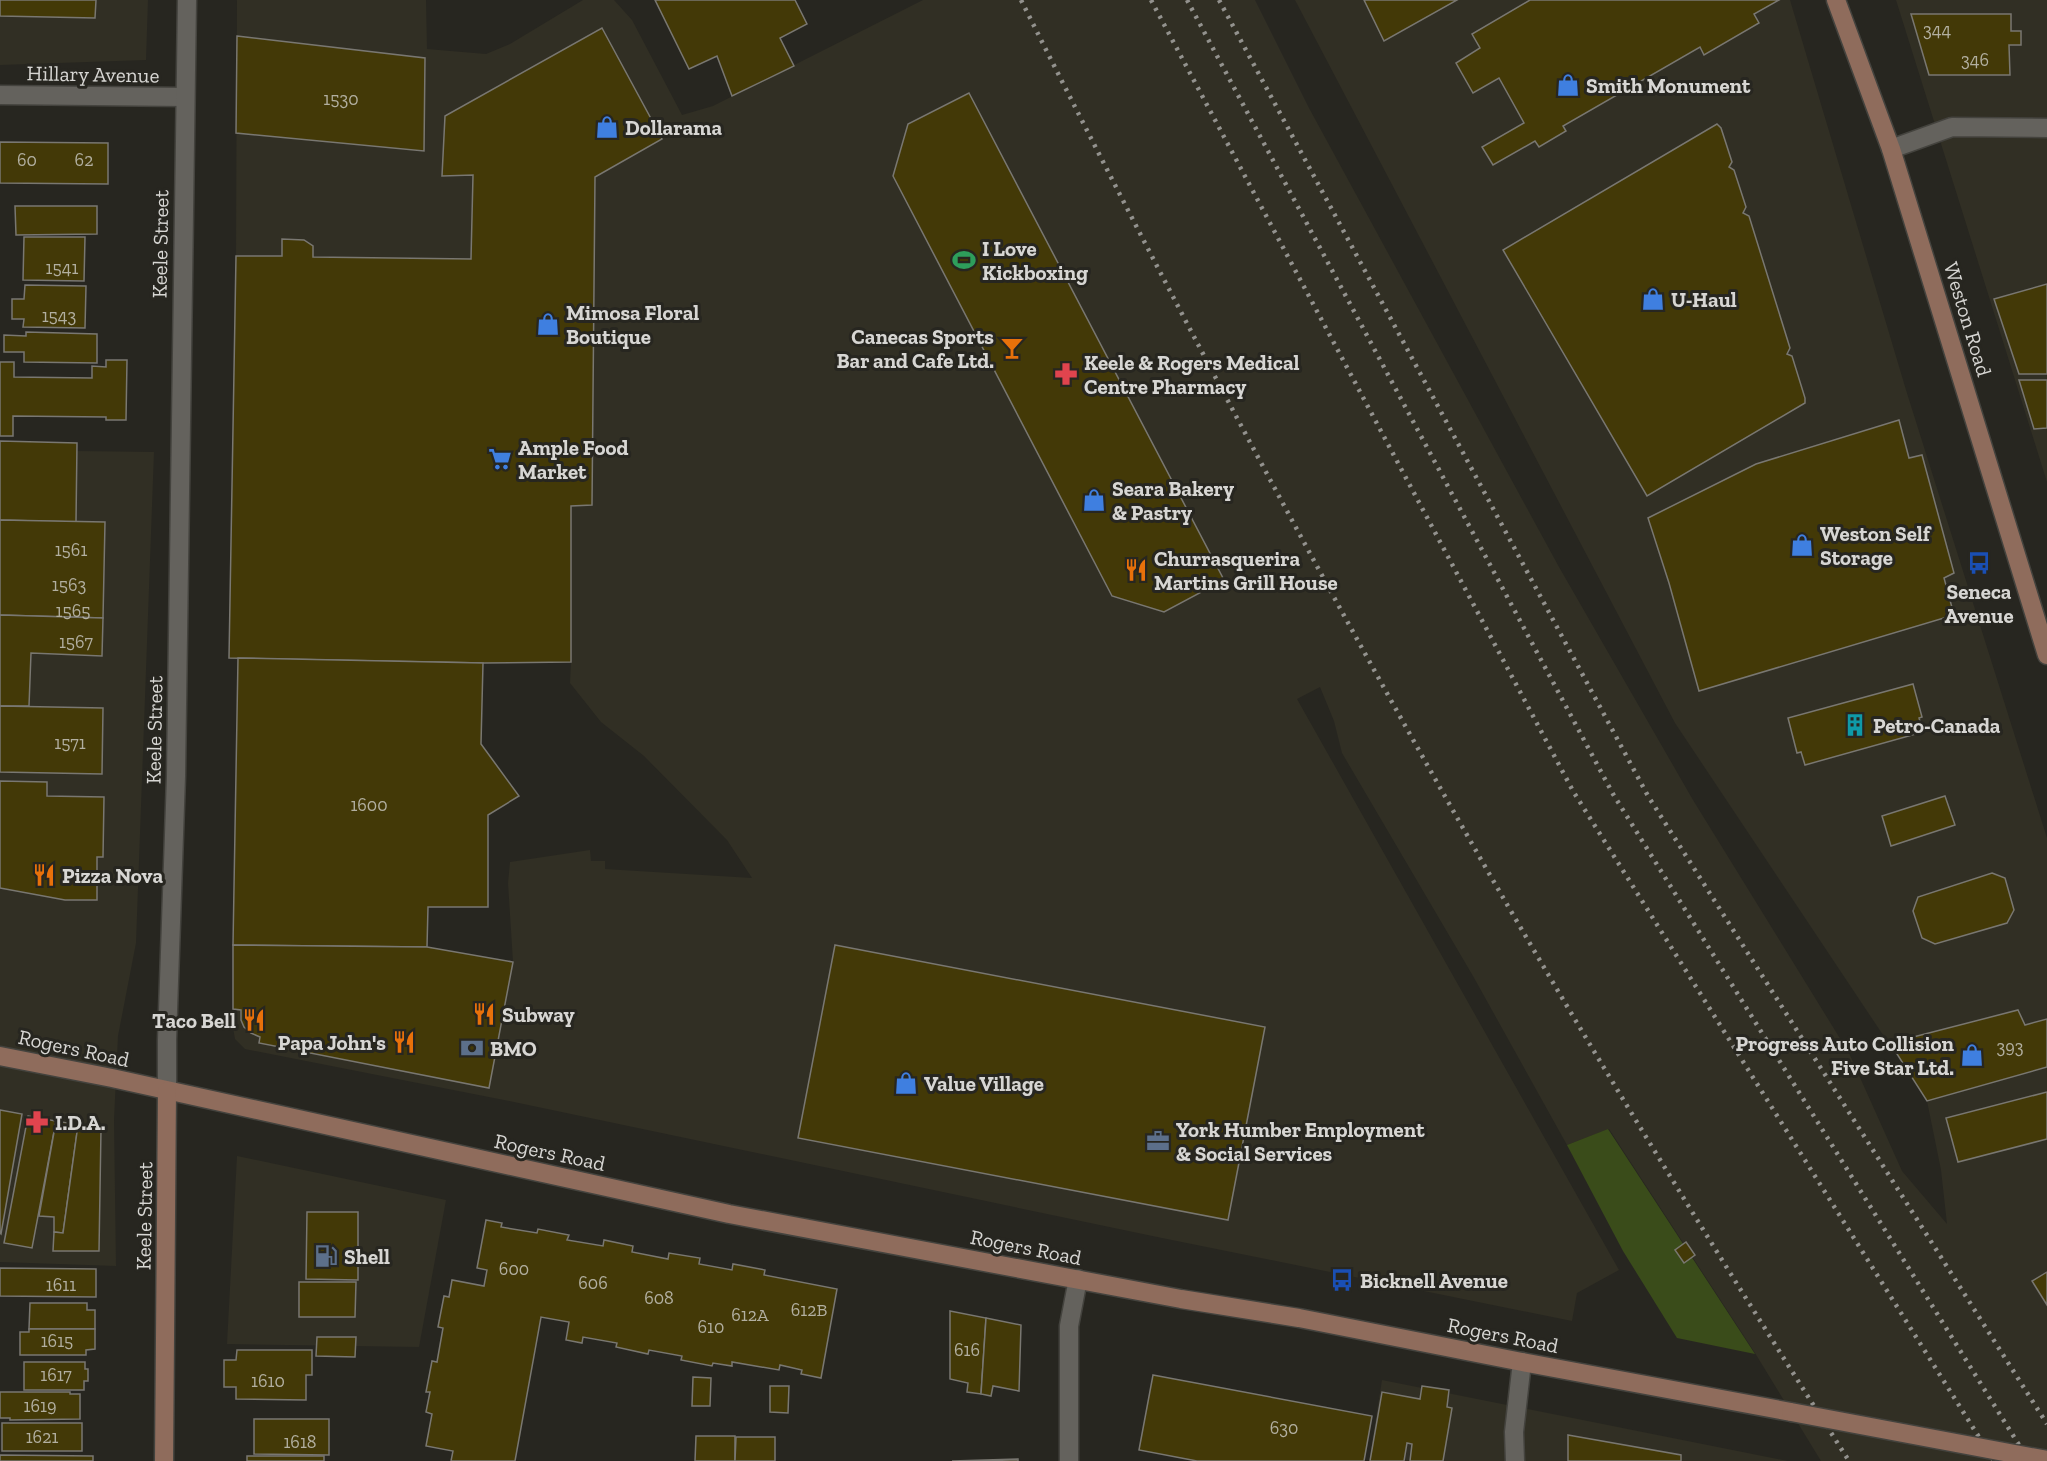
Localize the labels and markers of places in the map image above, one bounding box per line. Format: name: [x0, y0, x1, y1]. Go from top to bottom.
shop icon: Smith Monument: [1555, 72, 1581, 98]
place label: Smith Monument: [1586, 73, 1751, 98]
shop icon: Dollarama: [594, 114, 620, 140]
place label: Dollarama: [625, 115, 723, 140]
place label: I Love Kickboxing: [982, 236, 1088, 285]
sports icon: I Love Kickboxing: [951, 247, 977, 273]
shop icon: U-Haul: [1640, 286, 1666, 312]
place label: U-Haul: [1671, 287, 1737, 312]
place label: Mimosa Floral Boutique: [566, 300, 699, 349]
shop icon: Mimosa Floral Boutique: [535, 311, 561, 337]
place label: Canecas Sports Bar and Cafe Ltd.: [837, 324, 994, 373]
bar icon: Canecas Sports Bar and Cafe Ltd.: [999, 335, 1025, 361]
place label: Keele & Rogers Medical Centre Pharmacy: [1084, 350, 1300, 399]
pharmacy icon: Keele & Rogers Medical Centre Pharmacy: [1053, 361, 1079, 387]
place label: Ample Food Market: [518, 435, 628, 484]
supermarket icon: Ample Food Market: [487, 446, 513, 472]
place label: Seara Bakery & Pastry: [1112, 476, 1234, 525]
shop icon: Seara Bakery & Pastry: [1081, 487, 1107, 513]
place label: Weston Self Storage: [1820, 521, 1932, 570]
shop icon: Weston Self Storage: [1789, 532, 1815, 558]
place label: Churrasquerira Martins Grill House: [1154, 546, 1338, 595]
bus stop icon: Seneca Avenue: [1966, 550, 1992, 576]
restaurant icon: Churrasquerira Martins Grill House: [1123, 557, 1149, 583]
place label: Seneca Avenue: [1944, 579, 2014, 628]
building icon: Petro-Canada: [1842, 712, 1868, 738]
place label: Petro-Canada: [1873, 713, 2001, 738]
restaurant icon: Pizza Nova: [31, 862, 57, 888]
place label: Pizza Nova: [62, 863, 164, 888]
restaurant icon: Subway: [471, 1001, 497, 1027]
place label: Subway: [502, 1002, 575, 1027]
restaurant icon: Taco Bell: [241, 1007, 267, 1033]
place label: Taco Bell: [152, 1008, 236, 1033]
restaurant icon: Papa John's: [391, 1029, 417, 1055]
place label: Papa John's: [278, 1030, 386, 1055]
place label: Progress Auto Collision Five Star Ltd.: [1735, 1031, 1955, 1080]
bank icon: BMO: [459, 1035, 485, 1061]
place label: BMO: [490, 1036, 537, 1061]
shop icon: Progress Auto Collision Five Star Ltd.: [1959, 1042, 1985, 1068]
shop icon: Value Village: [893, 1070, 919, 1096]
place label: Value Village: [924, 1071, 1044, 1096]
pharmacy icon: I.D.A.: [24, 1109, 50, 1135]
place label: I.D.A.: [55, 1110, 105, 1135]
place label: York Humber Employment & Social Services: [1176, 1117, 1425, 1166]
office icon: York Humber Employment & Social Services: [1145, 1128, 1171, 1154]
fuel station icon: Shell: [313, 1243, 339, 1269]
place label: Shell: [344, 1244, 390, 1269]
bus stop icon: Bicknell Avenue: [1329, 1267, 1355, 1293]
place label: Bicknell Avenue: [1360, 1268, 1508, 1293]

